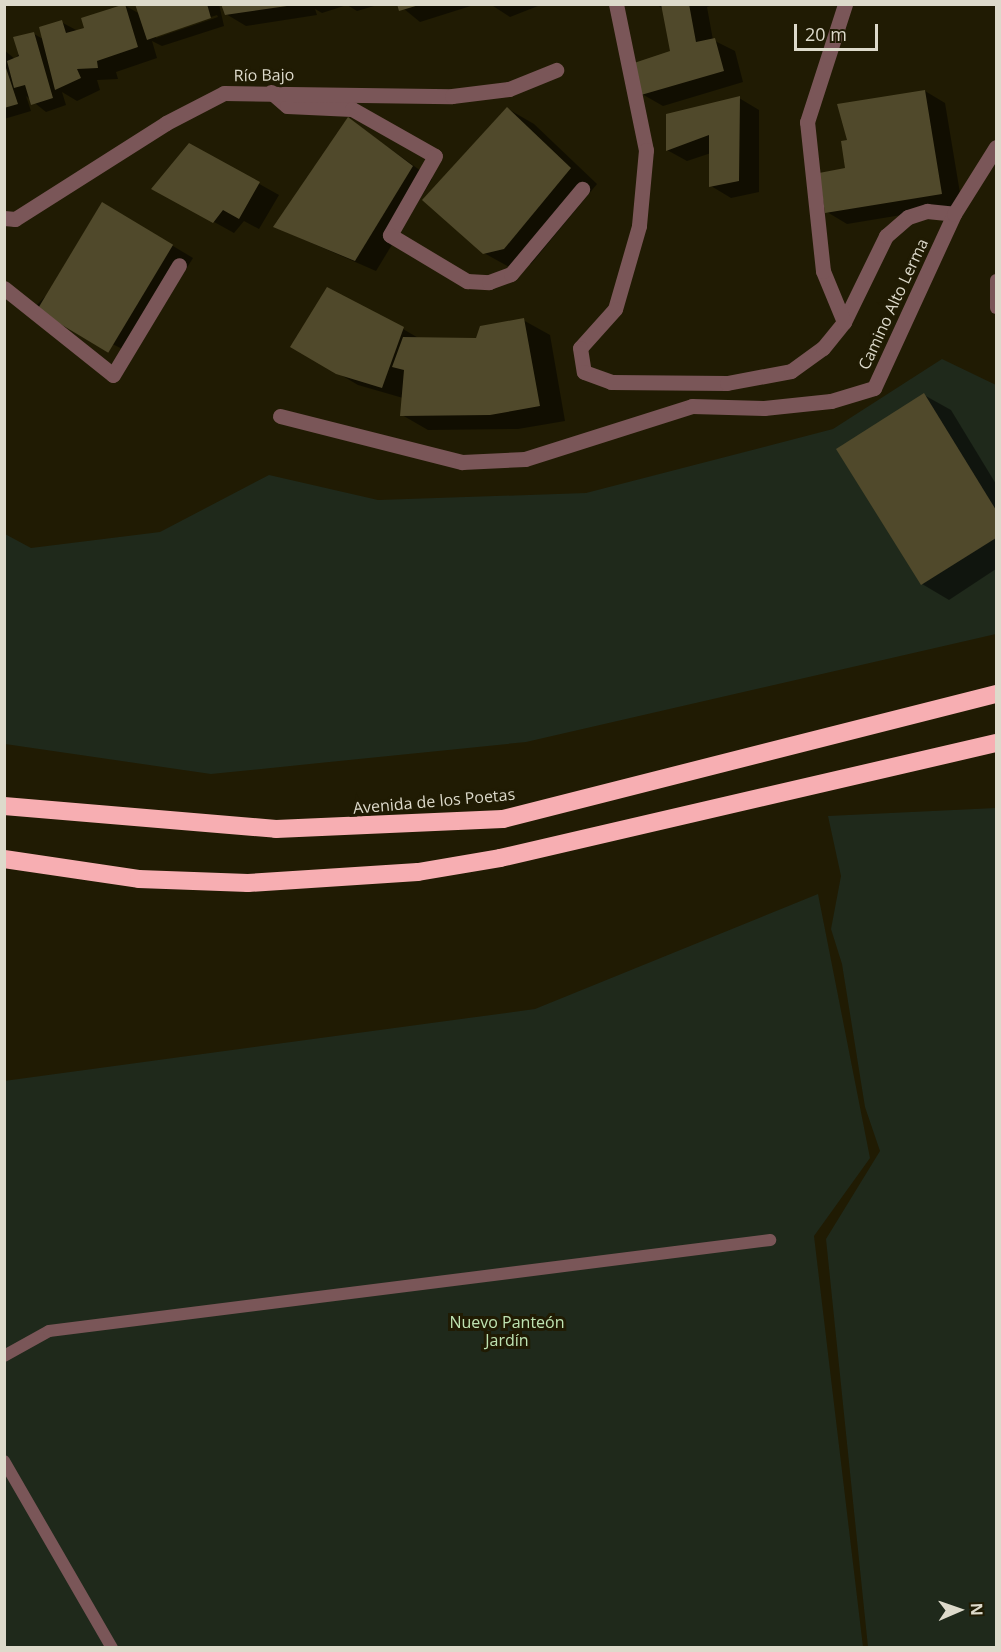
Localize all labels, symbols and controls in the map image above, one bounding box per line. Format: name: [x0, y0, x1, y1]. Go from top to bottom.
scale bar: [797, 12, 881, 50]
text: 20 m: [805, 22, 847, 46]
street label: Río Bajo: [234, 65, 294, 85]
street label: Camino Alto Lerma: [854, 235, 932, 373]
street label: Avenida de los Poetas: [352, 784, 516, 818]
park label: Nuevo Panteón Jardín: [449, 1312, 565, 1350]
north arrow: [929, 1580, 989, 1640]
text: N: [966, 1602, 988, 1616]

